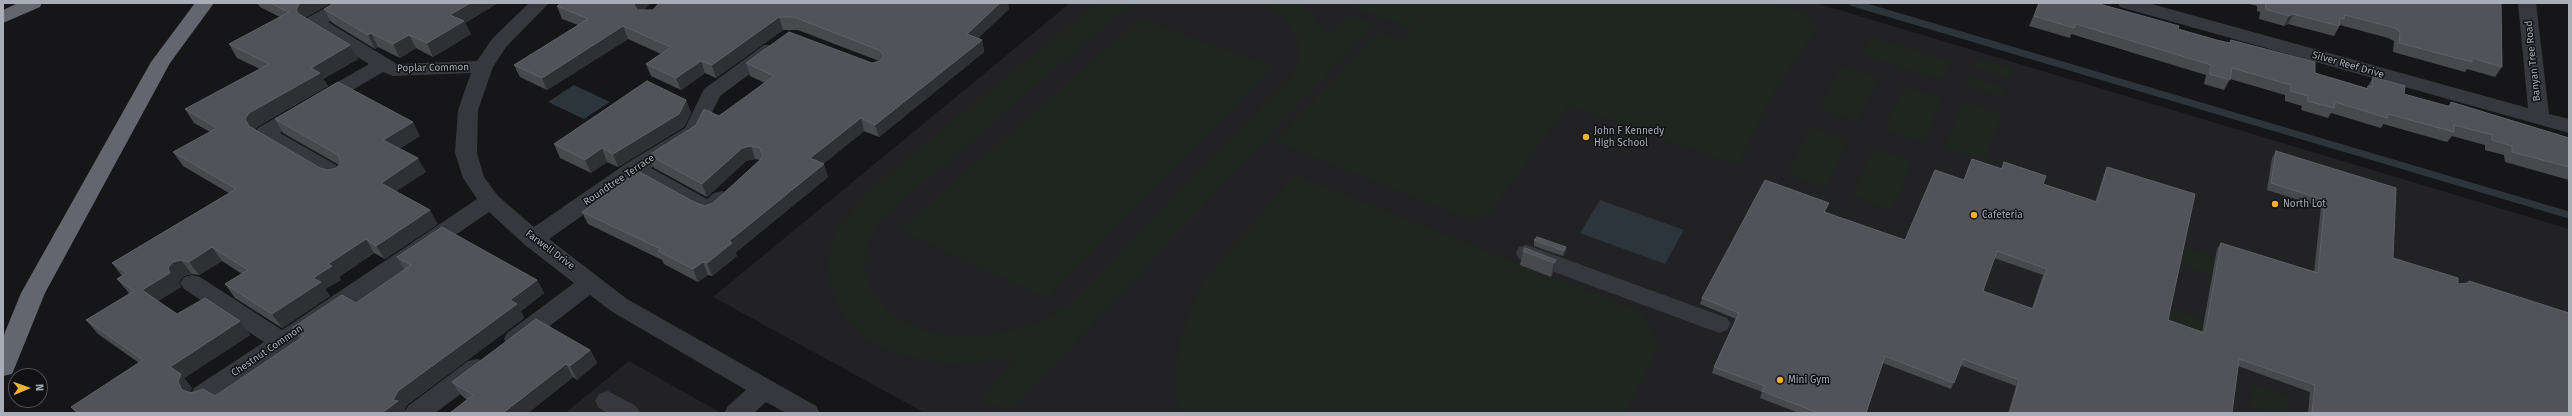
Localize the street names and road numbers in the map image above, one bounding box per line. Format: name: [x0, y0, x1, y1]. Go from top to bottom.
street label: Banyan Tree Road: [2523, 20, 2543, 102]
street label: Silver Reef Drive: [2311, 49, 2385, 81]
street label: Poplar Common: [397, 61, 469, 75]
street label: Roundtree Terrace: [581, 152, 657, 208]
street label: Farwell Drive: [523, 228, 577, 272]
street label: Chestnut Common: [229, 323, 305, 379]

